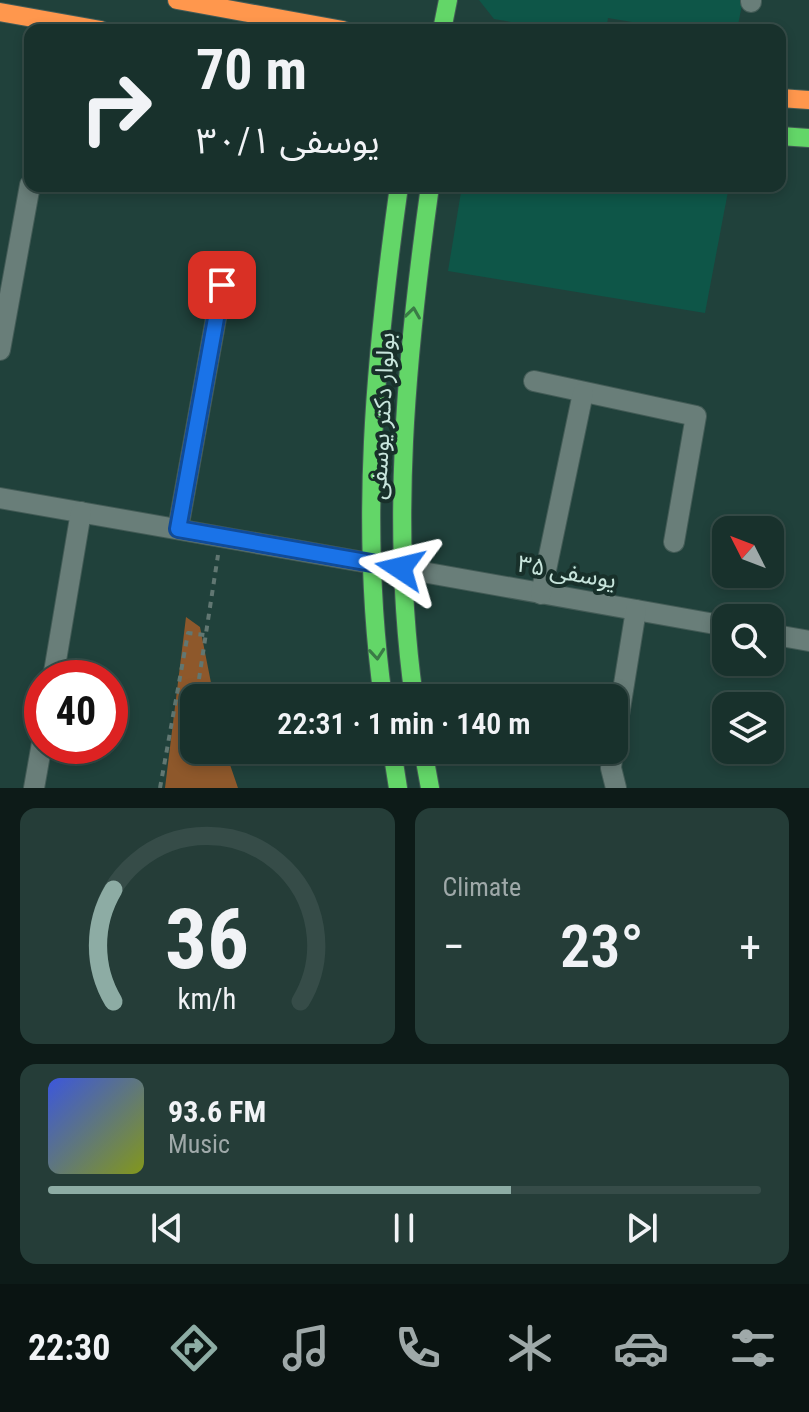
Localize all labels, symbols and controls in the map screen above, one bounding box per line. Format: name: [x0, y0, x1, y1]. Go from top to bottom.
text: 70 m: [196, 37, 307, 103]
icon: right: [64, 56, 168, 160]
text: یوسفی ۳۰/۱: [196, 120, 380, 162]
pin: [188, 251, 256, 319]
icon: arrive: [200, 263, 244, 307]
one-way arrow: [404, 307, 421, 320]
street label: بولوار دکتر یوسفی: [364, 332, 400, 500]
north arrow: [712, 516, 784, 588]
map controls: [712, 516, 784, 764]
position arrow: [358, 526, 442, 610]
street label: یوسفی ۳۵: [515, 550, 619, 594]
button: search: [712, 604, 784, 676]
one-way arrow: [368, 648, 385, 661]
speed limit sign: 40: [24, 660, 128, 764]
button: layers: [712, 692, 784, 764]
text: 22:31 · 1 min · 140 m: [277, 706, 531, 741]
text: Climate: [443, 872, 521, 902]
text: 36: [165, 891, 249, 988]
text: 23°: [560, 911, 644, 982]
text: −: [443, 921, 465, 973]
text: +: [739, 921, 761, 973]
text: km/h: [178, 982, 237, 1016]
text: 93.6 FM: [168, 1094, 266, 1129]
text: Music: [168, 1129, 230, 1159]
icon: previous: [145, 1206, 189, 1250]
icon: pause: [382, 1206, 426, 1250]
icon: next: [620, 1206, 664, 1250]
icon: directions: [166, 1320, 222, 1376]
icon: music: [278, 1320, 334, 1376]
icon: phone: [390, 1320, 446, 1376]
icon: climate: [502, 1320, 558, 1376]
icon: car: [613, 1320, 669, 1376]
icon: filters: [725, 1320, 781, 1376]
text: 22:30: [28, 1327, 111, 1369]

